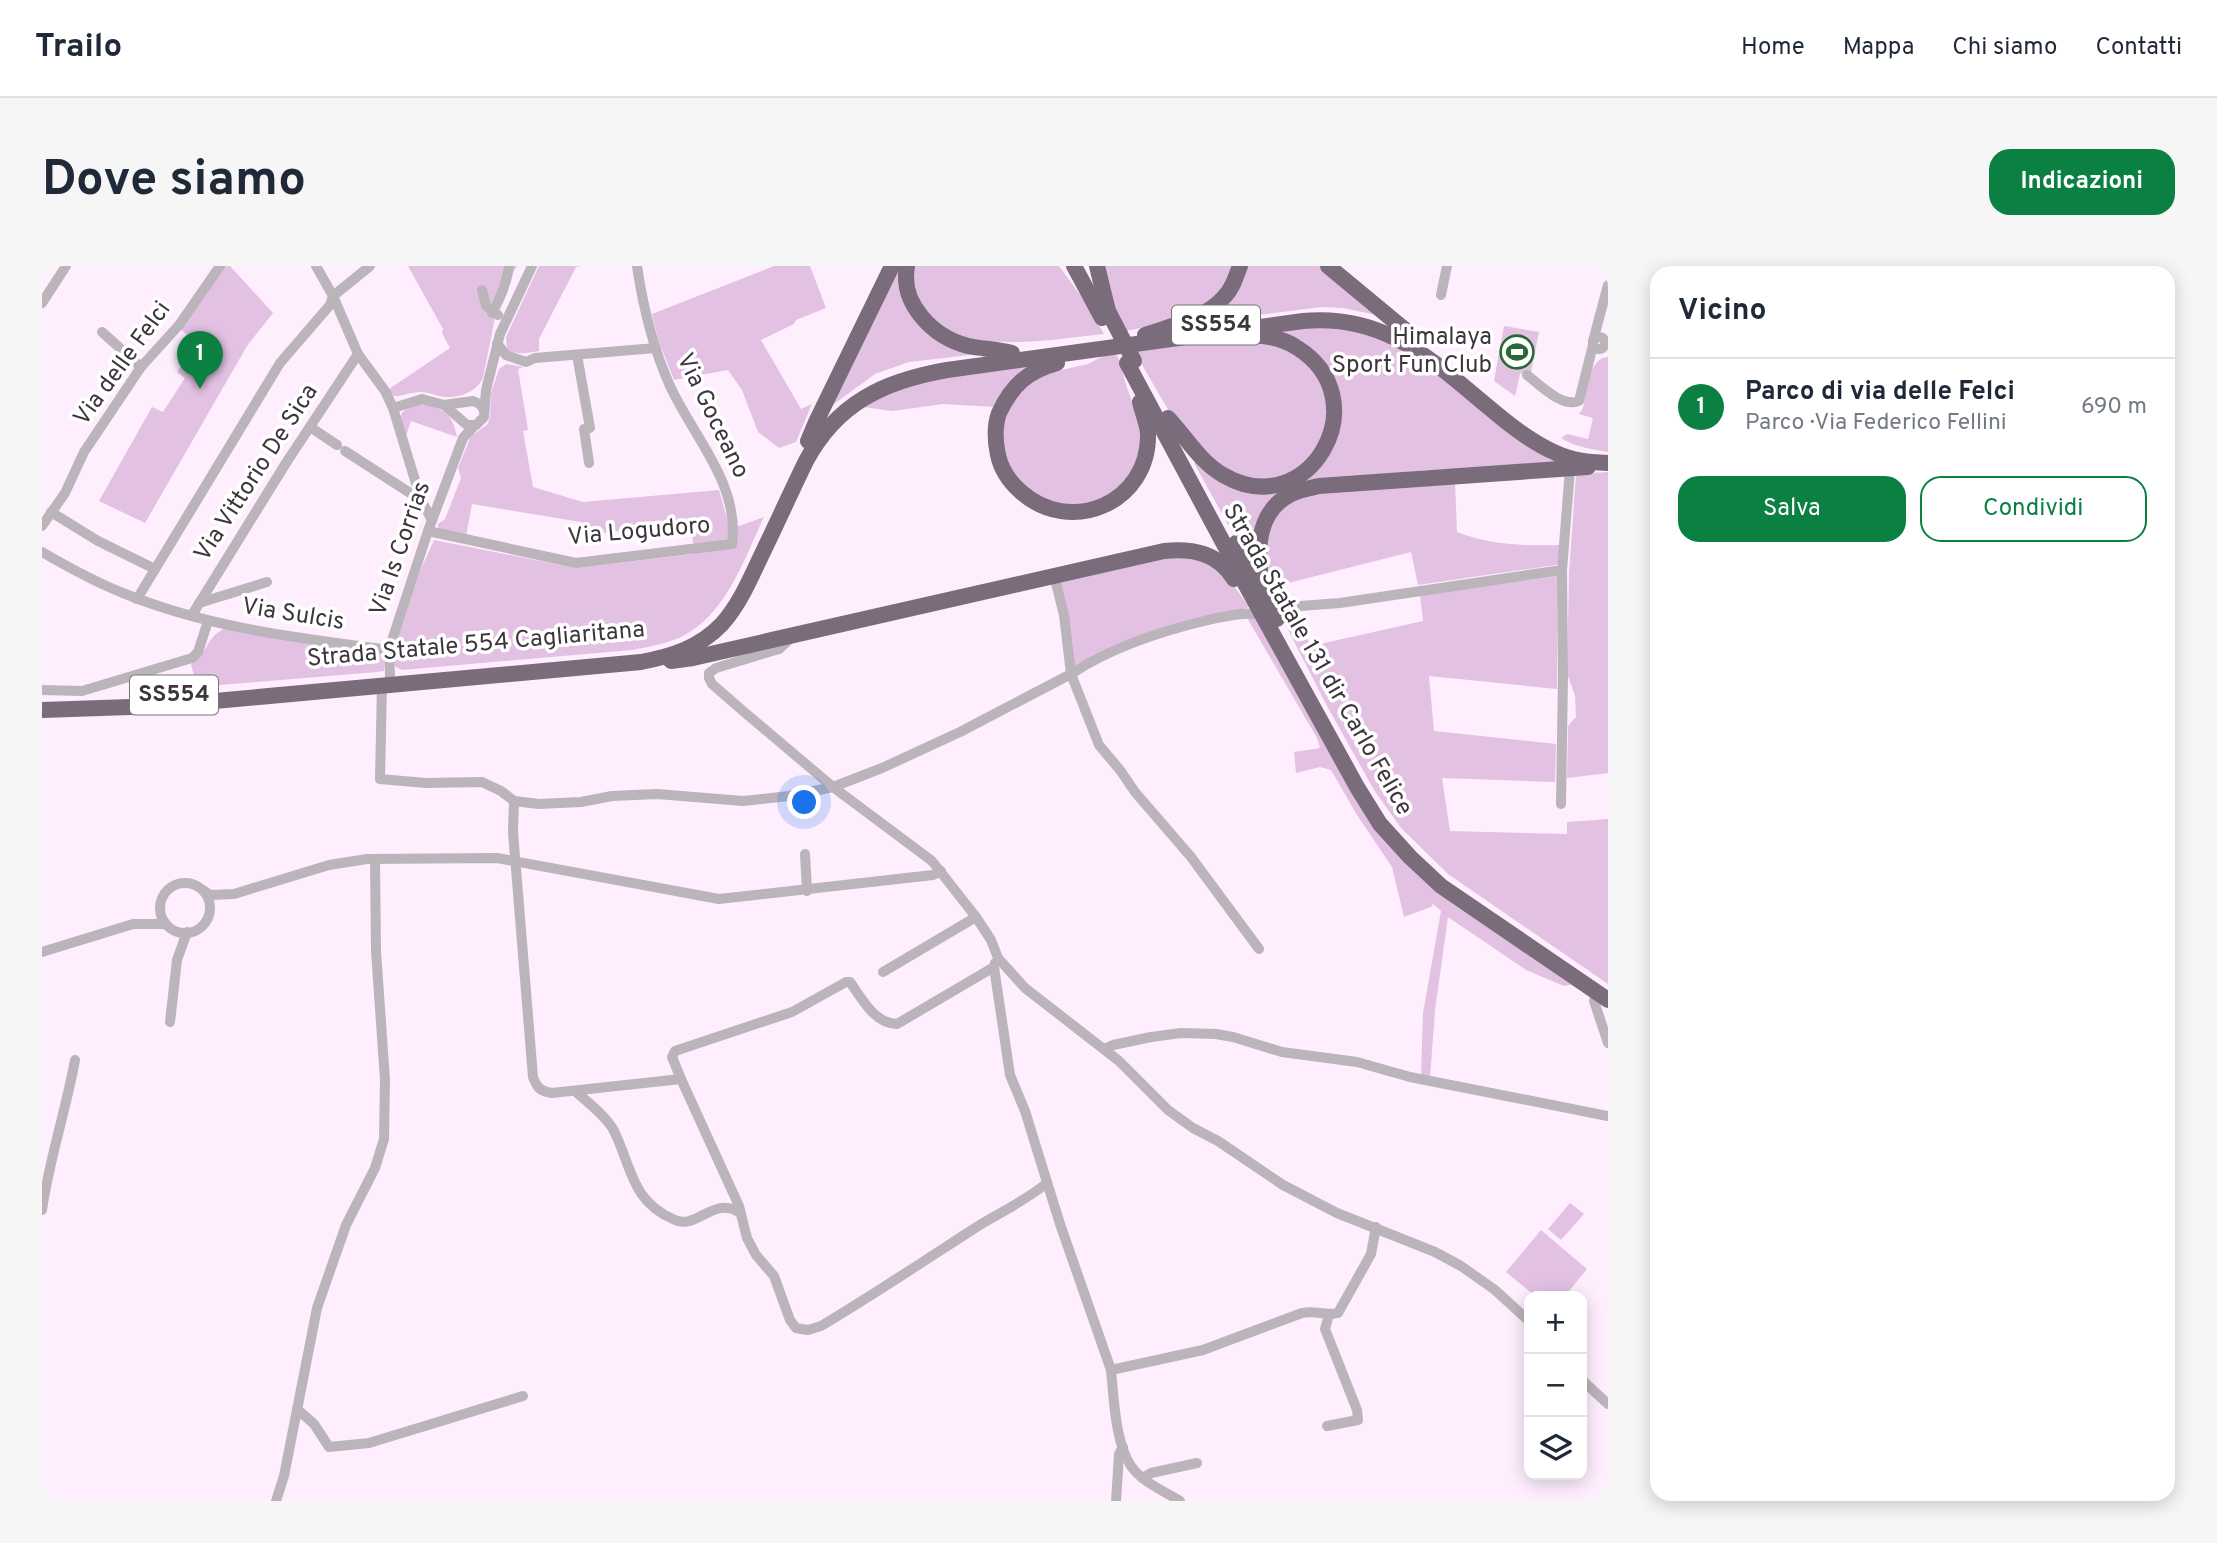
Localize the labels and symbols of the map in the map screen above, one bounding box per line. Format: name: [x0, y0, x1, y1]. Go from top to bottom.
street label: Via delle Felci: [68, 296, 178, 432]
road number: SS554: [1172, 306, 1260, 344]
place label: Himalaya Sport Fun Club: [1332, 323, 1492, 381]
pin: 1: [177, 331, 223, 389]
sports icon: Himalaya Sport Fun Club: [1498, 333, 1536, 371]
street label: Via Goceano: [669, 349, 755, 483]
street label: Via Vittorio De Sica: [188, 379, 326, 567]
street label: Via Is Corrias: [364, 478, 438, 620]
street label: Strada Statale 131 dir Carlo Felice: [1215, 499, 1419, 821]
street label: Via Logudoro: [566, 511, 712, 553]
street label: Via Sulcis: [240, 592, 346, 638]
street label: Strada Statale 554 Cagliaritana: [306, 615, 646, 675]
road number: SS554: [130, 676, 218, 714]
your location: [787, 785, 821, 819]

